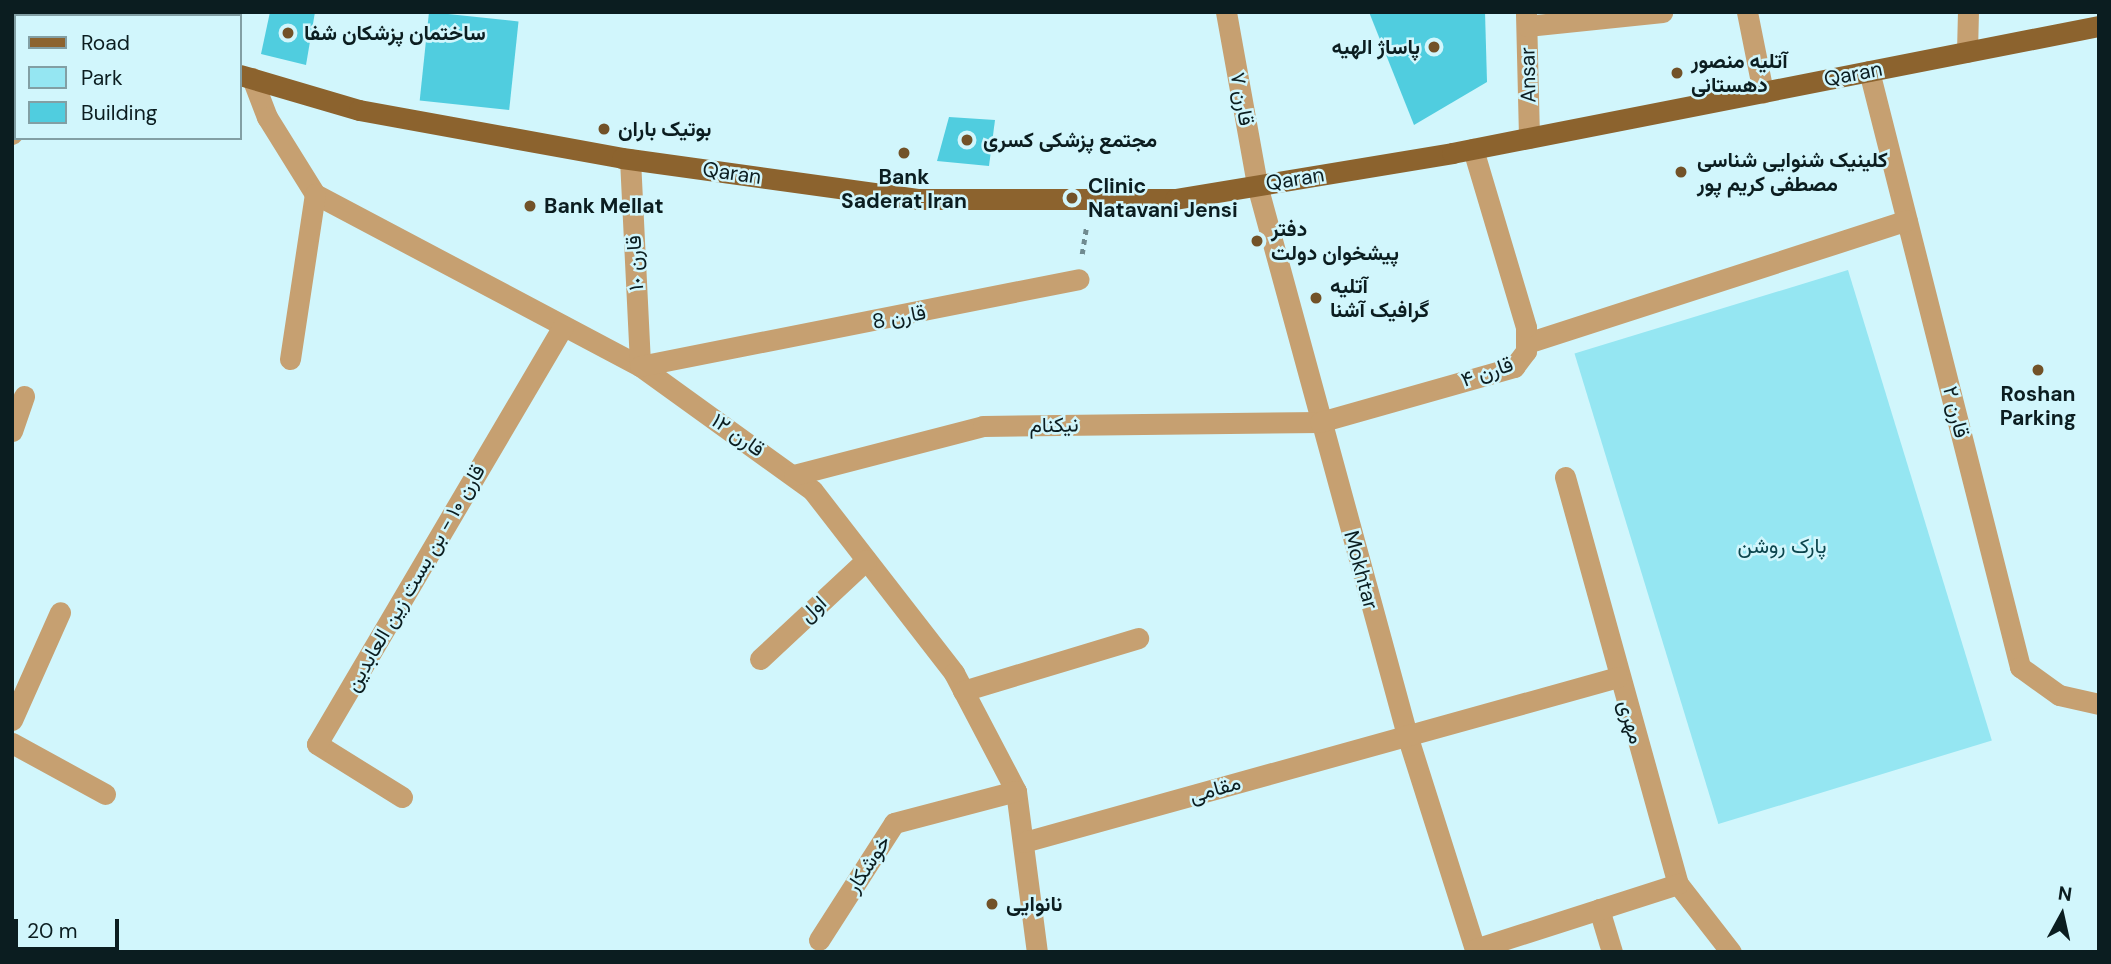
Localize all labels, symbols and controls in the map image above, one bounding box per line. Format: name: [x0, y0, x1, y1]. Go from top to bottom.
legend: [14, 14, 242, 140]
place label: ساختمان پزشکان شفا: [304, 20, 486, 46]
marker: ساختمان پزشکان شفا: [278, 23, 298, 43]
text: Road: [81, 29, 130, 57]
place label: پاساژ الهیه: [1331, 34, 1420, 60]
marker: پاساژ الهیه: [1426, 39, 1442, 55]
street label: Ansar: [1515, 47, 1541, 103]
place label: آتلیه منصور دهستانی: [1691, 48, 1788, 98]
street label: Qaran: [1822, 56, 1884, 92]
text: Park: [81, 64, 122, 92]
marker: آتلیه منصور دهستانی: [1669, 65, 1685, 81]
street label: قارن ٧: [1225, 70, 1259, 128]
text: Building: [81, 99, 157, 127]
place label: بوتیک باران: [618, 116, 711, 142]
marker: بوتیک باران: [596, 121, 612, 137]
place label: مجتمع پزشکی کسری: [983, 127, 1157, 153]
marker: مجتمع پزشکی کسری: [957, 130, 977, 150]
marker: Bank Saderat Iran: [896, 145, 912, 161]
place label: کلینیک شنوایی شناسی مصطفی کریم پور: [1697, 147, 1888, 197]
street label: Qaran: [701, 156, 763, 190]
street label: Qaran: [1264, 162, 1326, 196]
marker: کلینیک شنوایی شناسی مصطفی کریم پور: [1671, 162, 1691, 182]
place label: Bank Saderat Iran: [841, 164, 967, 214]
place label: Clinic Natavani Jensi: [1088, 173, 1238, 223]
marker: Clinic Natavani Jensi: [1062, 188, 1082, 208]
place label: Bank Mellat: [544, 193, 663, 219]
marker: Bank Mellat: [522, 198, 538, 214]
place label: دفتر پیشخوان دولت: [1271, 216, 1399, 266]
marker: دفتر پیشخوان دولت: [1249, 233, 1265, 249]
street label: قارن ١٠: [621, 235, 649, 291]
place label: آتلیه گرافیک آشنا: [1330, 273, 1429, 323]
marker: آتلیه گرافیک آشنا: [1308, 290, 1324, 306]
street label: قارن 8: [870, 299, 928, 335]
street label: قارن ۴: [1458, 351, 1516, 393]
marker: Roshan Parking: [2030, 362, 2046, 378]
place label: Roshan Parking: [2000, 381, 2076, 431]
street label: قارن ٢: [1937, 384, 1975, 440]
street label: قارن ۱۲: [707, 408, 769, 462]
street label: نیکنام: [1029, 412, 1079, 438]
street label: قارن ۱۰ - بن بست زین العابدین: [340, 460, 490, 696]
street label: Mokhtar: [1338, 528, 1384, 612]
park label: پارک روشن: [1737, 533, 1827, 559]
street label: اول: [794, 590, 832, 628]
street label: مهری: [1613, 697, 1649, 747]
street label: مقامی: [1186, 770, 1244, 808]
street label: خوشکار: [840, 831, 896, 897]
north arrow: [2027, 880, 2097, 950]
text: N: [2056, 880, 2074, 907]
place label: نانوایی: [1006, 891, 1063, 917]
marker: نانوایی: [984, 896, 1000, 912]
scale bar: [18, 904, 122, 948]
text: 20 m: [27, 917, 78, 945]

